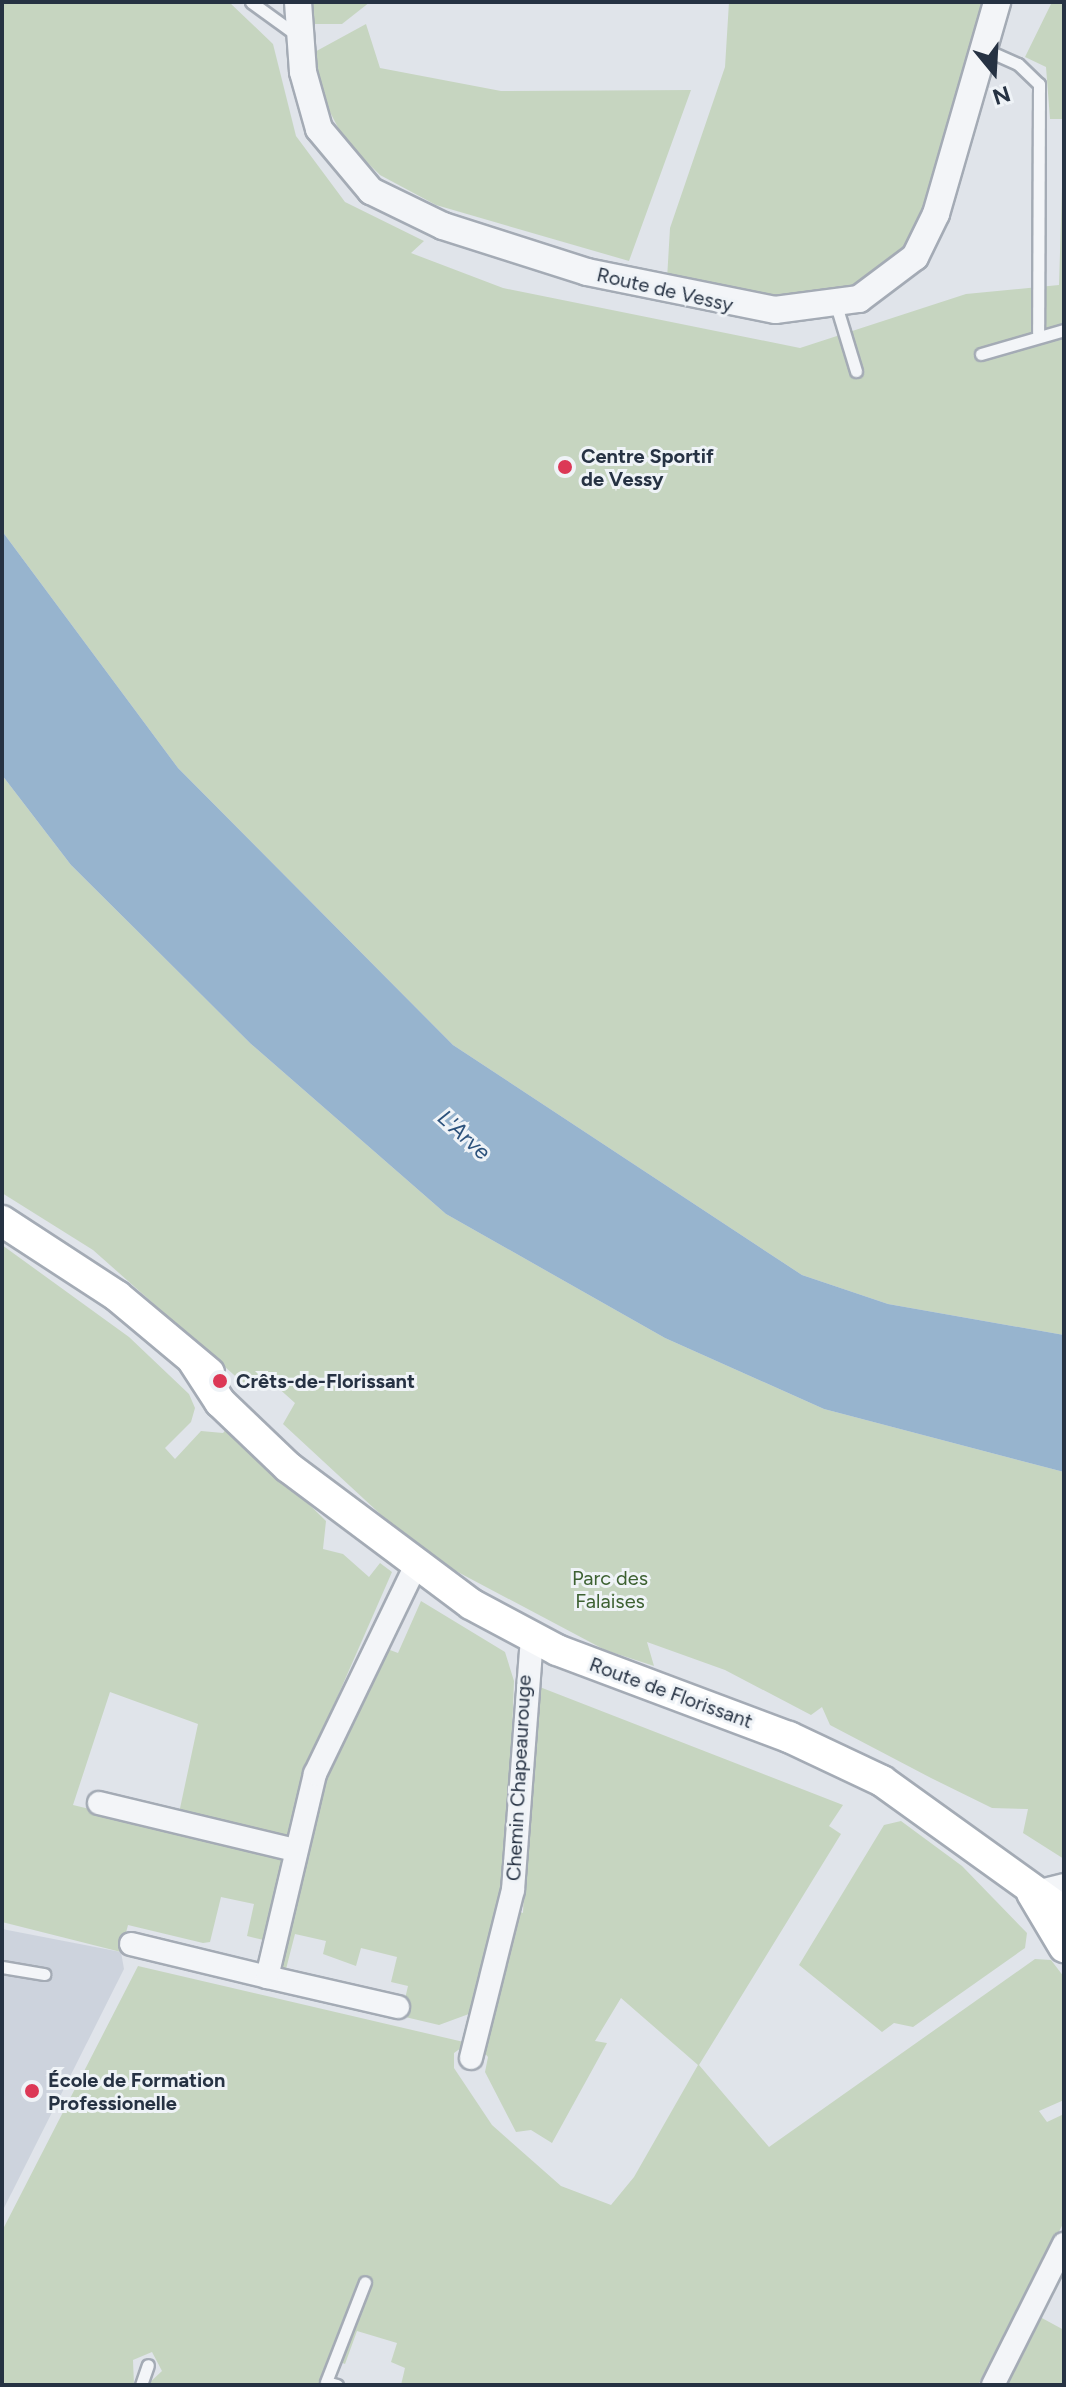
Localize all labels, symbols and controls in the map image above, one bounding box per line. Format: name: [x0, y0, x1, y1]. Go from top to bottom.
north arrow: [954, 32, 1034, 112]
text: N: [989, 80, 1014, 111]
street label: Route de Vessy: [594, 263, 736, 317]
place label: Centre Sportif de Vessy: [581, 444, 714, 491]
marker: Centre Sportif de Vessy: [556, 458, 574, 476]
water label: L'Arve: [432, 1105, 496, 1165]
place label: Crêts-de-Florissant: [236, 1369, 415, 1393]
marker: Crêts-de-Florissant: [211, 1372, 229, 1390]
park label: Parc des Falaises: [572, 1566, 648, 1613]
street label: Route de Florissant: [586, 1652, 756, 1734]
street label: Chemin Chapeaurouge: [502, 1674, 536, 1882]
place label: École de Formation Professionelle: [48, 2068, 225, 2115]
marker: École de Formation Professionelle: [23, 2082, 41, 2100]

